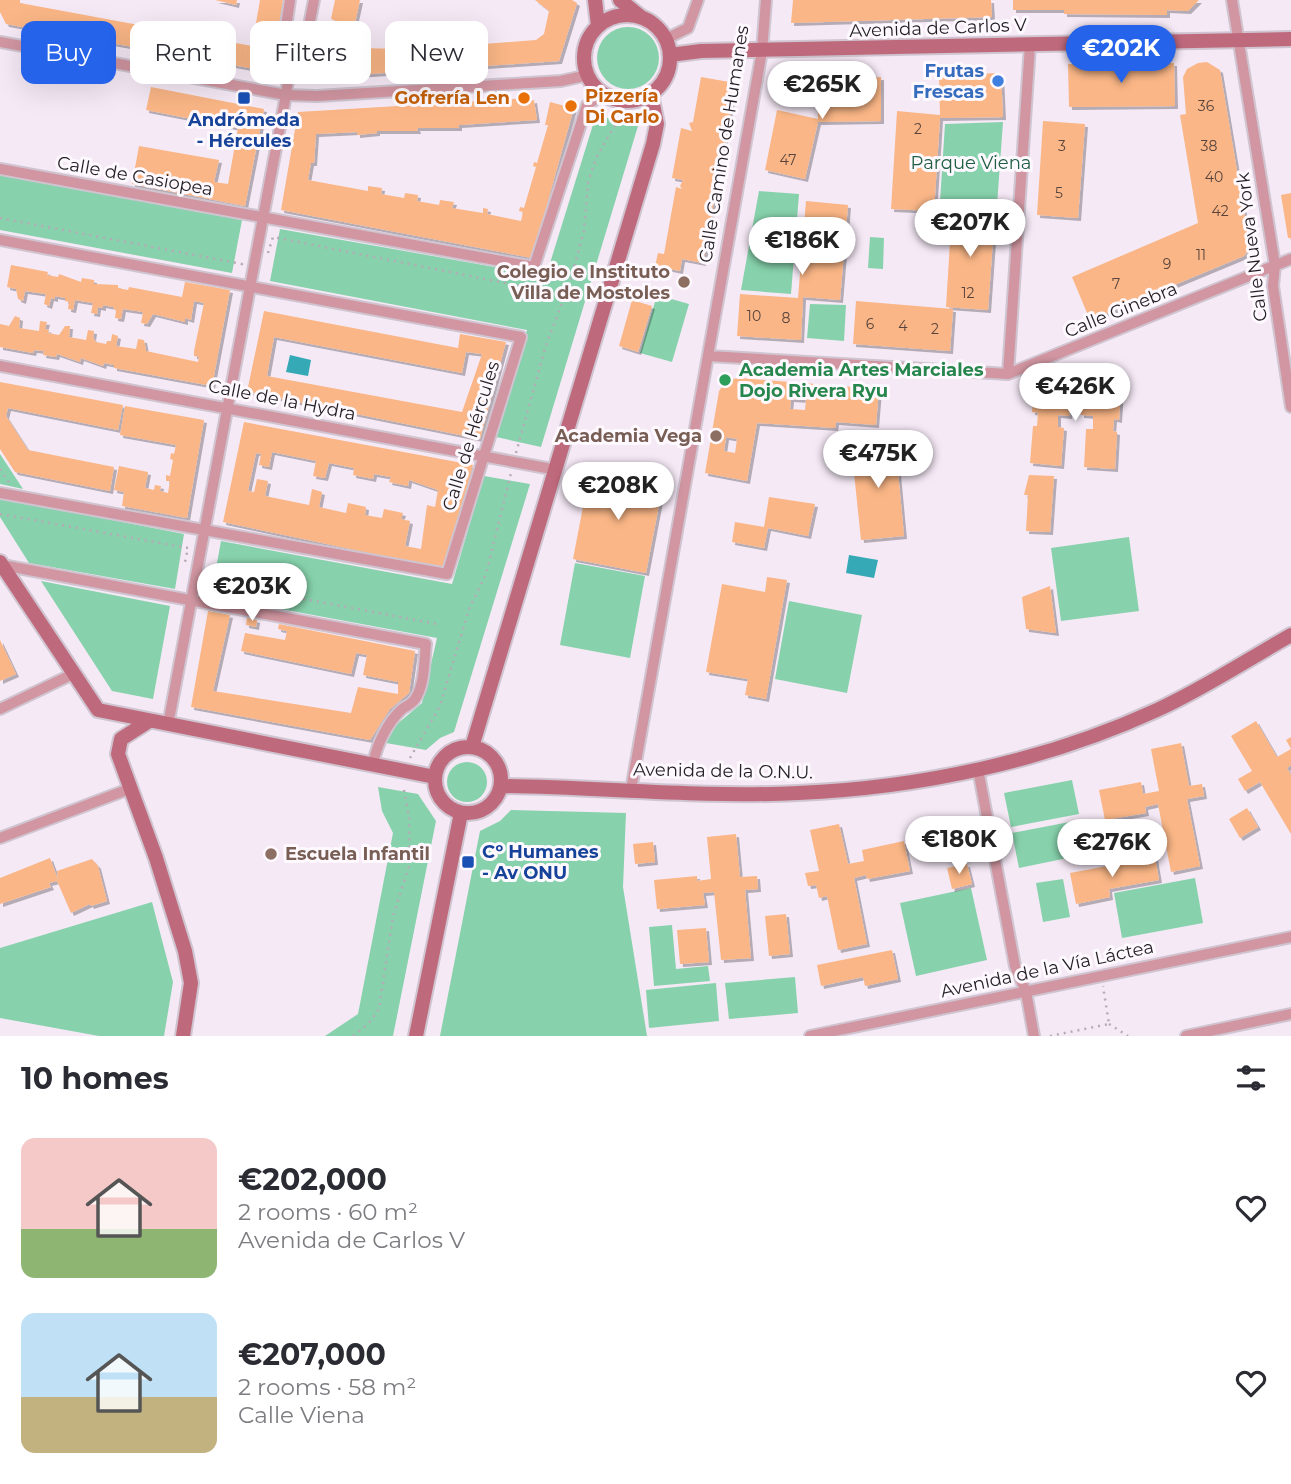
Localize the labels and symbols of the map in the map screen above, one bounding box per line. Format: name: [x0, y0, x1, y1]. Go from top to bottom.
street label: Avenida de Carlos V: [849, 14, 1028, 42]
street label: Calle Camino de Humanes: [694, 24, 754, 264]
pin: €202K: [1072, 25, 1170, 85]
place label: Frutas Frescas: [913, 60, 984, 103]
pin: €265K: [773, 61, 871, 121]
marker: Frutas Frescas: [990, 73, 1006, 89]
place label: Pizzería Di Carlo: [585, 85, 660, 128]
place label: Gofrería Len: [394, 87, 510, 109]
marker: Andrómeda - Hércules: [236, 90, 252, 106]
marker: Gofrería Len: [516, 90, 532, 106]
house number: 36: [1198, 97, 1215, 115]
marker: Pizzería Di Carlo: [563, 98, 579, 114]
place label: Andrómeda - Hércules: [187, 109, 300, 152]
house number: 2: [914, 120, 922, 138]
house number: 3: [1058, 137, 1066, 155]
house number: 38: [1201, 137, 1217, 155]
street label: Calle de Casiopea: [55, 151, 215, 201]
house number: 47: [780, 151, 796, 169]
park label: Parque Viena: [911, 152, 1031, 174]
house number: 40: [1205, 168, 1223, 186]
street label: Calle Nueva York: [1232, 171, 1272, 323]
house number: 5: [1055, 184, 1063, 202]
pin: €207K: [921, 200, 1019, 259]
house number: 42: [1211, 202, 1229, 220]
pin: €186K: [753, 218, 851, 277]
house number: 11: [1196, 246, 1206, 264]
house number: 9: [1163, 255, 1171, 273]
place label: Colegio e Instituto Villa de Mostoles: [497, 261, 670, 304]
marker: Colegio e Instituto Villa de Mostoles: [676, 274, 692, 290]
house number: 7: [1112, 275, 1120, 293]
street label: Calle Ginebra: [1061, 277, 1181, 343]
house number: 12: [961, 284, 975, 302]
house number: 10: [747, 307, 761, 325]
house number: 8: [782, 309, 791, 327]
house number: 6: [866, 315, 875, 333]
house number: 4: [898, 317, 908, 335]
house number: 2: [931, 320, 939, 338]
street label: Calle de Hércules: [438, 358, 504, 514]
place label: Academia Artes Marciales Dojo Rivera Ryu: [738, 359, 984, 402]
pin: €426K: [1026, 364, 1124, 423]
marker: Academia Artes Marciales Dojo Rivera Ryu: [717, 372, 733, 388]
street label: Calle de la Hydra: [206, 375, 358, 425]
place label: Academia Vega: [554, 425, 702, 447]
marker: Academia Vega: [708, 428, 724, 444]
pin: €475K: [829, 430, 927, 490]
pin: €208K: [569, 462, 667, 522]
pin: €203K: [203, 564, 301, 623]
street label: Avenida de la O.N.U.: [633, 758, 813, 784]
pin: €180K: [910, 816, 1008, 876]
pin: €276K: [1063, 820, 1161, 879]
place label: Cº Humanes - Av ONU: [482, 841, 599, 884]
place label: Escuela Infantil: [285, 843, 430, 865]
marker: Escuela Infantil: [263, 846, 279, 862]
marker: Cº Humanes - Av ONU: [460, 854, 476, 870]
street label: Avenida de la Vía Láctea: [938, 936, 1156, 1002]

